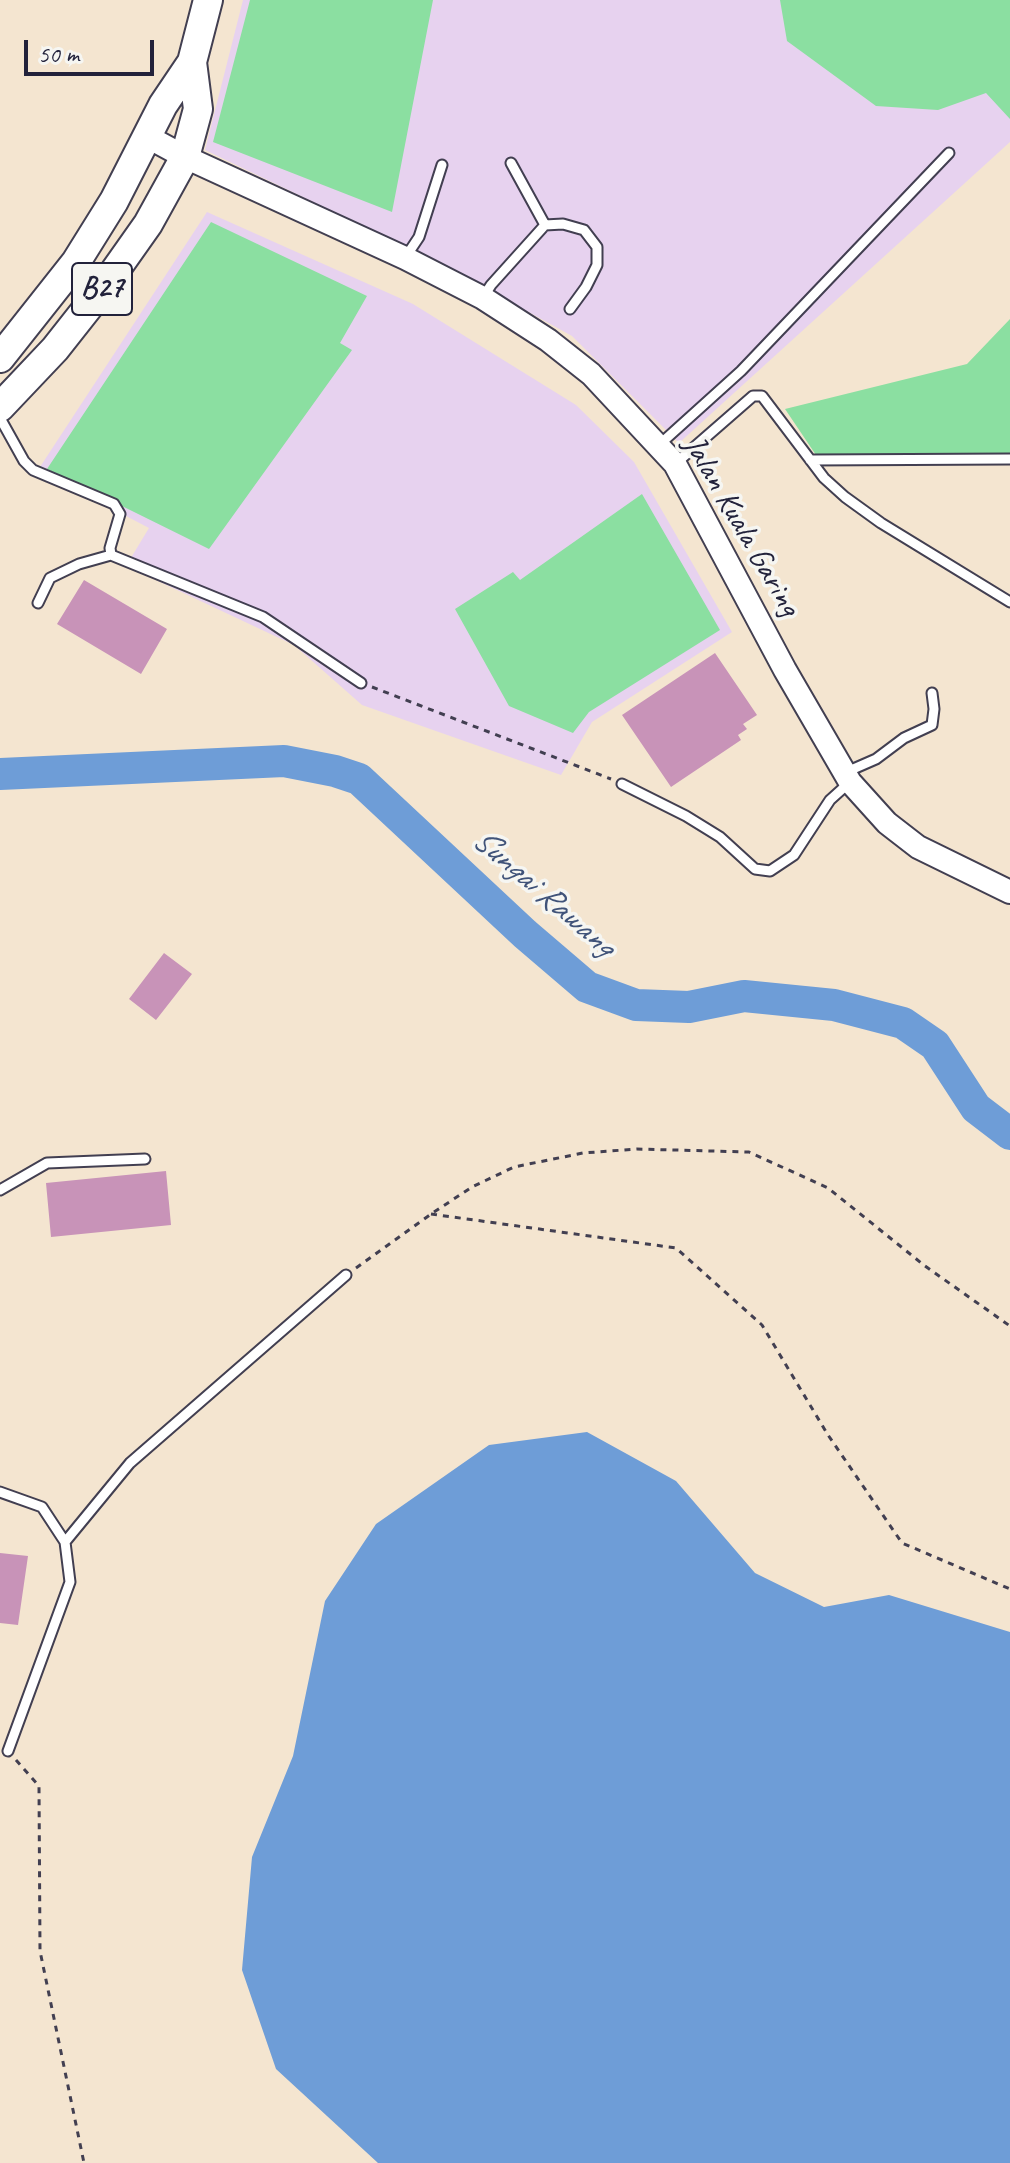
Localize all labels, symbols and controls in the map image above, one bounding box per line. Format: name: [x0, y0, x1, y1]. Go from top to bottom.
scale bar: [28, 24, 158, 74]
text: 50 m: [38, 39, 79, 69]
road number: B27: [72, 263, 132, 315]
street label: Jalan Kuala Garing: [674, 429, 808, 623]
water label: Sungai Rawang: [464, 820, 622, 966]

